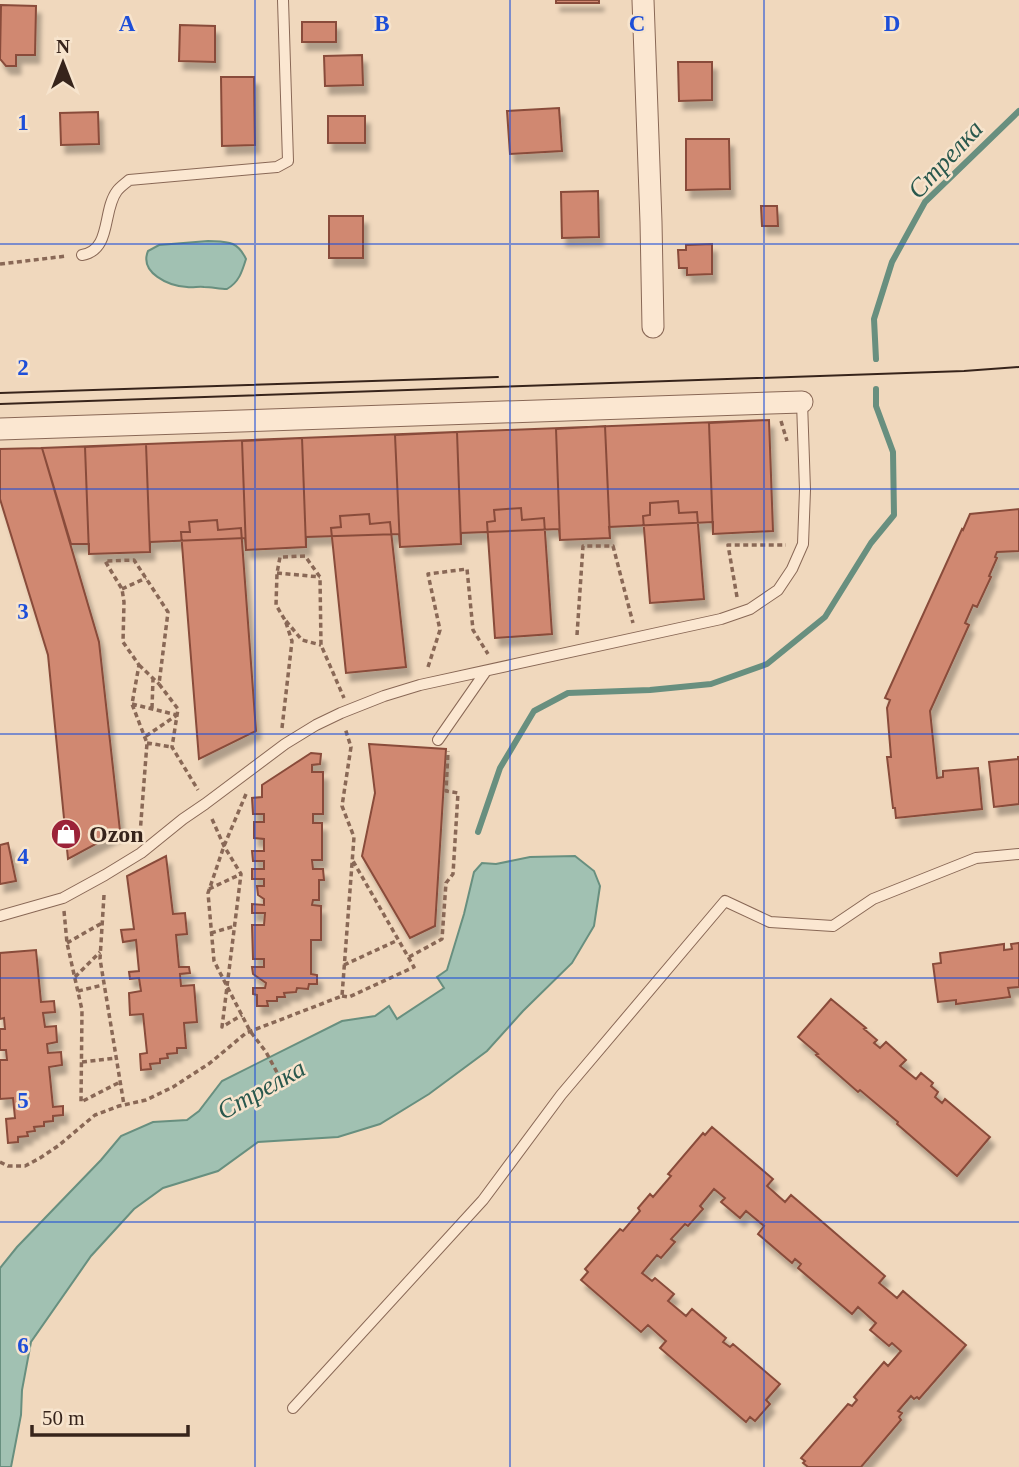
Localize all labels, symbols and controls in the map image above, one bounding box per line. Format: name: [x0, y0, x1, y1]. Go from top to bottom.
text: A: [119, 11, 136, 36]
text: B: [374, 11, 390, 36]
text: C: [629, 11, 645, 36]
text: D: [884, 11, 900, 36]
north arrow: [28, 28, 98, 98]
text: N: [56, 36, 70, 57]
text: 1: [17, 110, 29, 135]
water label: Стрелка: [902, 114, 989, 204]
text: 2: [17, 355, 29, 380]
text: 3: [17, 599, 29, 624]
shop icon: Ozon: [49, 817, 83, 851]
place label: Ozon: [89, 821, 144, 847]
text: 4: [17, 844, 29, 869]
water label: Стрелка: [212, 1053, 310, 1125]
text: 5: [17, 1088, 29, 1113]
text: 6: [17, 1333, 29, 1358]
scale bar: [32, 1394, 187, 1438]
text: 50 m: [42, 1406, 85, 1430]

